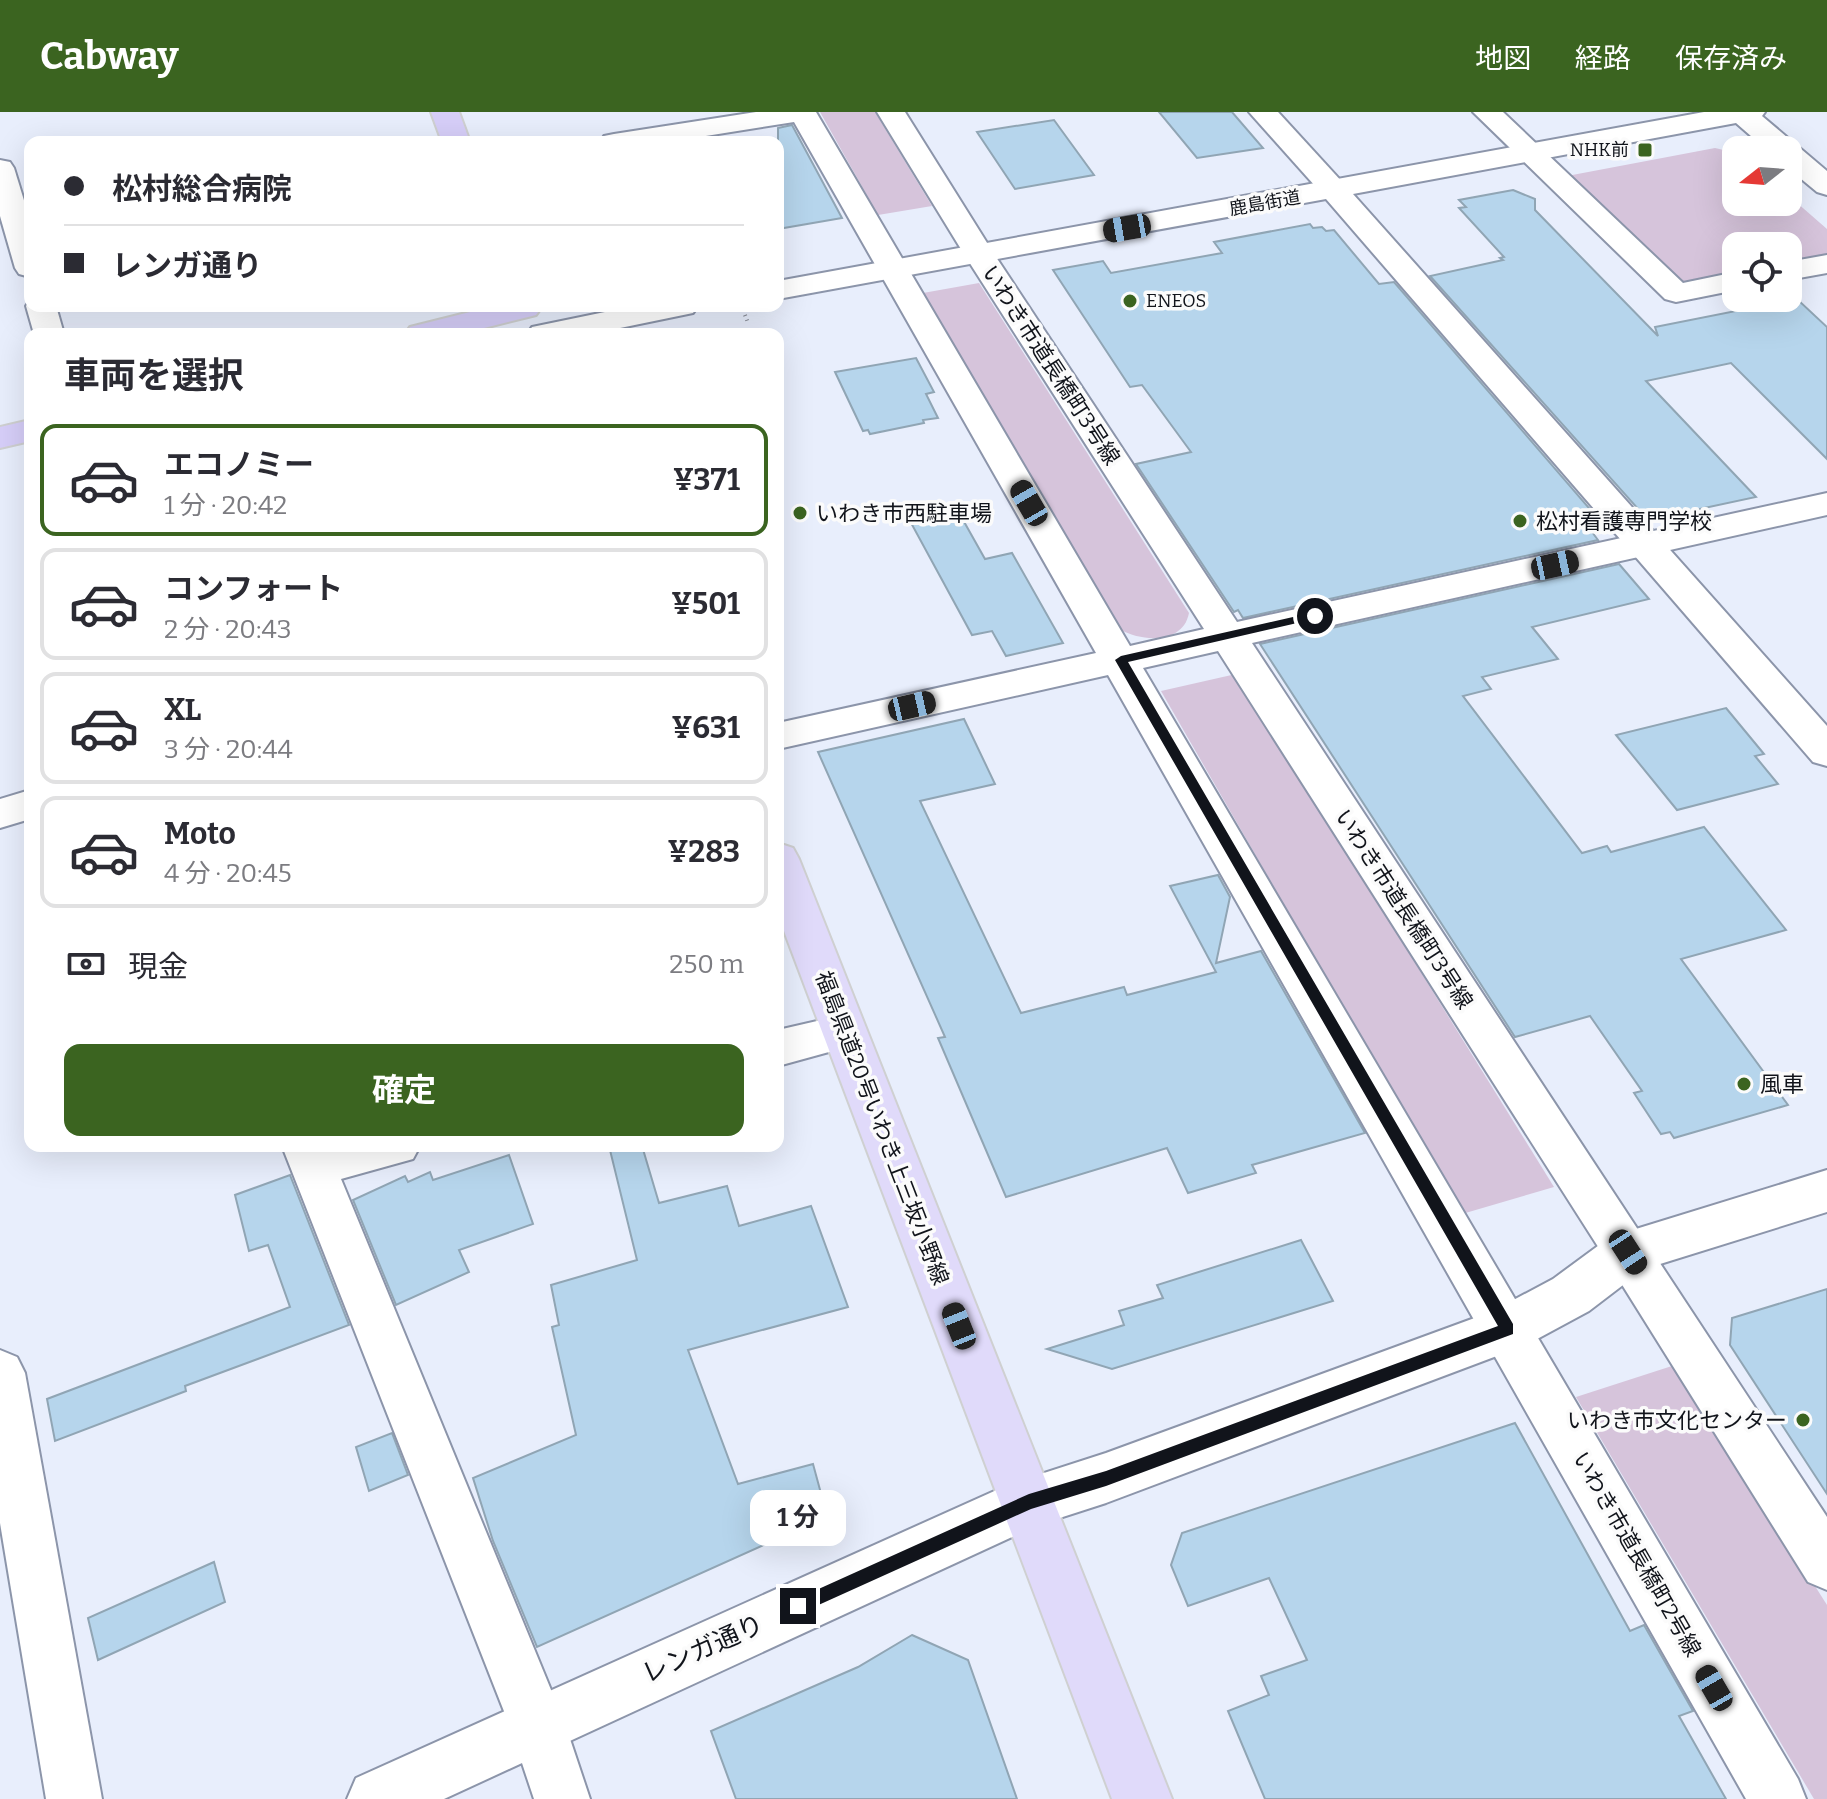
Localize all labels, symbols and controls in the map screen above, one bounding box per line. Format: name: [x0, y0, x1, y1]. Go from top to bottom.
text: Cabway: [40, 33, 179, 79]
text: 地図: [1475, 42, 1531, 75]
text: 経路: [1575, 42, 1631, 75]
text: 保存済み: [1675, 42, 1787, 75]
north arrow: [1722, 136, 1802, 216]
map controls: [1722, 136, 1802, 312]
place label: NHK前: [1570, 139, 1629, 161]
marker: NHK前: [1636, 141, 1654, 159]
text: 松村総合病院: [112, 171, 292, 207]
street label: 鹿島街道: [1228, 186, 1302, 220]
car: [1101, 212, 1153, 244]
button: locate: [1722, 232, 1802, 312]
text: レンガ通り: [112, 248, 262, 284]
street label: いわき市道長橋町3号線: [976, 260, 1126, 470]
place label: ENEOS: [1146, 290, 1206, 312]
marker: ENEOS: [1121, 292, 1139, 310]
text: 車両を選択: [64, 354, 244, 398]
icon: car: [68, 444, 140, 516]
text: エコノミー: [164, 447, 314, 483]
text: ¥371: [673, 462, 740, 498]
car: [1007, 476, 1051, 530]
text: 1 分 · 20:42: [164, 490, 287, 521]
place label: いわき市西駐車場: [816, 500, 992, 527]
marker: いわき市西駐車場: [791, 504, 809, 522]
place label: 松村看護専門学校: [1536, 508, 1712, 535]
marker: 松村看護専門学校: [1511, 512, 1529, 530]
car: [1529, 548, 1581, 582]
icon: car: [68, 568, 140, 640]
text: コンフォート: [164, 571, 343, 607]
text: ¥501: [671, 586, 740, 622]
route start: [1297, 598, 1333, 634]
text: 2 分 · 20:43: [164, 614, 292, 645]
car: [886, 689, 938, 723]
icon: car: [68, 692, 140, 764]
text: XL: [164, 692, 201, 728]
text: ¥631: [671, 710, 740, 746]
text: 3 分 · 20:44: [164, 734, 293, 765]
street label: いわき市道長橋町3号線: [1329, 804, 1479, 1014]
icon: car: [68, 816, 140, 888]
text: Moto: [164, 816, 236, 852]
text: ¥283: [667, 834, 740, 870]
text: 4 分 · 20:45: [164, 858, 292, 889]
icon: cash: [64, 942, 108, 986]
text: 現金: [128, 949, 188, 985]
text: 250 m: [669, 949, 744, 980]
street label: 福島県道20号いわき上三坂小野線: [810, 967, 954, 1289]
button: 確定: [64, 1044, 744, 1136]
place label: 風車: [1760, 1071, 1804, 1098]
marker: 風車: [1735, 1075, 1753, 1093]
car: [1605, 1225, 1651, 1279]
car: [939, 1299, 979, 1353]
place label: いわき市文化センター: [1567, 1407, 1787, 1434]
marker: いわき市文化センター: [1794, 1411, 1812, 1429]
street label: いわき市道長橋町2号線: [1567, 1447, 1707, 1661]
callout: 1 分: [750, 1490, 846, 1546]
text: 1 分: [777, 1502, 819, 1533]
route end: [780, 1588, 816, 1624]
street label: レンガ通り: [637, 1608, 769, 1690]
car: [1692, 1661, 1736, 1715]

